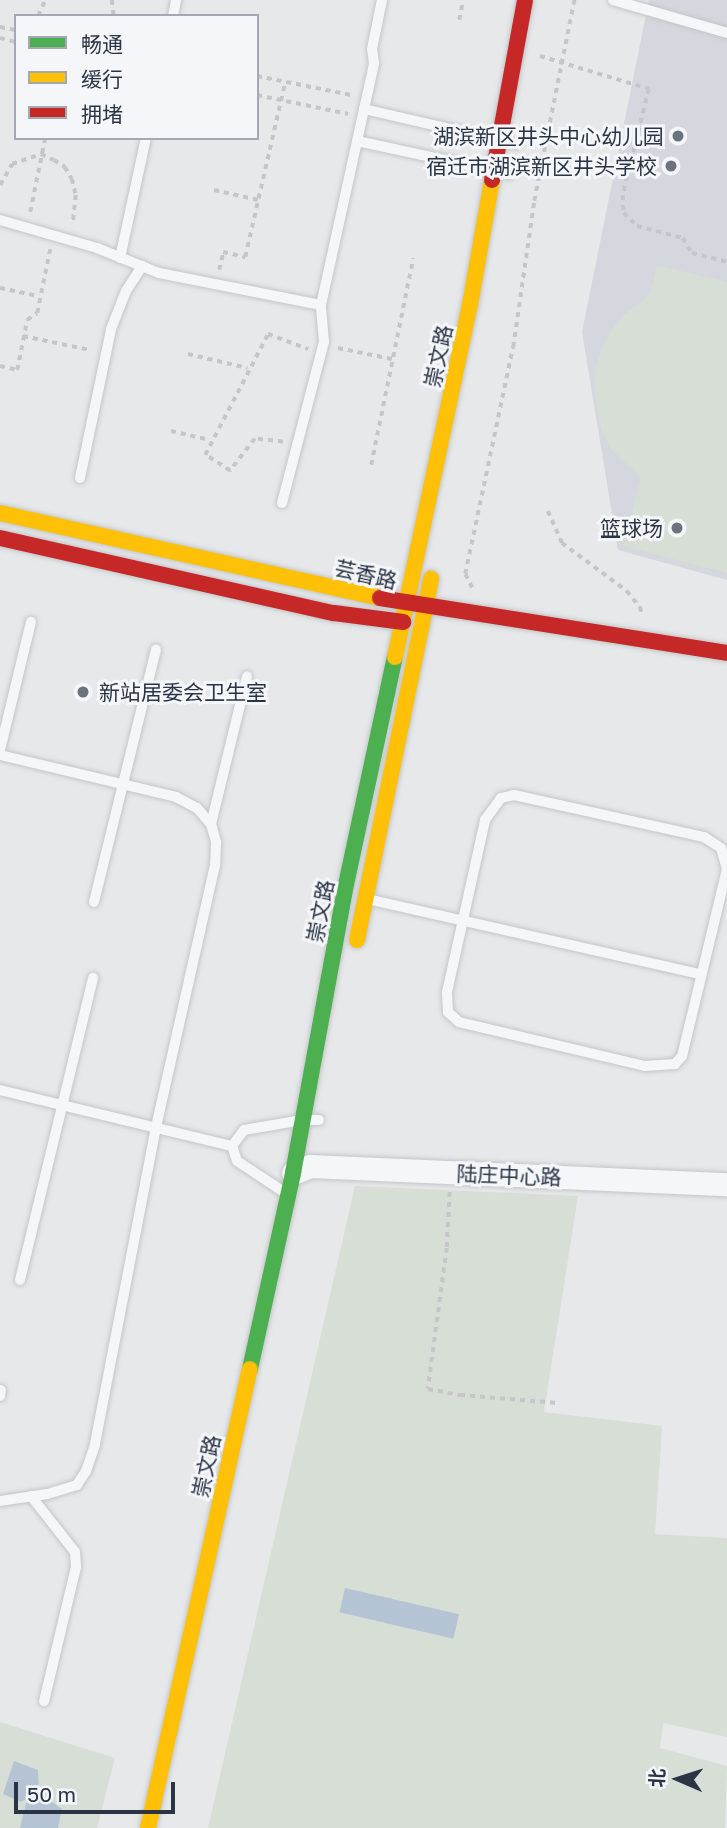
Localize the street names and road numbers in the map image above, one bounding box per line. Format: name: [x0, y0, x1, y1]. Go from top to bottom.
street label: 崇文路: [419, 323, 457, 389]
street label: 芸香路: [332, 555, 400, 593]
street label: 崇文路: [302, 878, 338, 944]
street label: 陆庄中心路: [456, 1161, 562, 1189]
street label: 崇文路: [187, 1433, 225, 1499]

